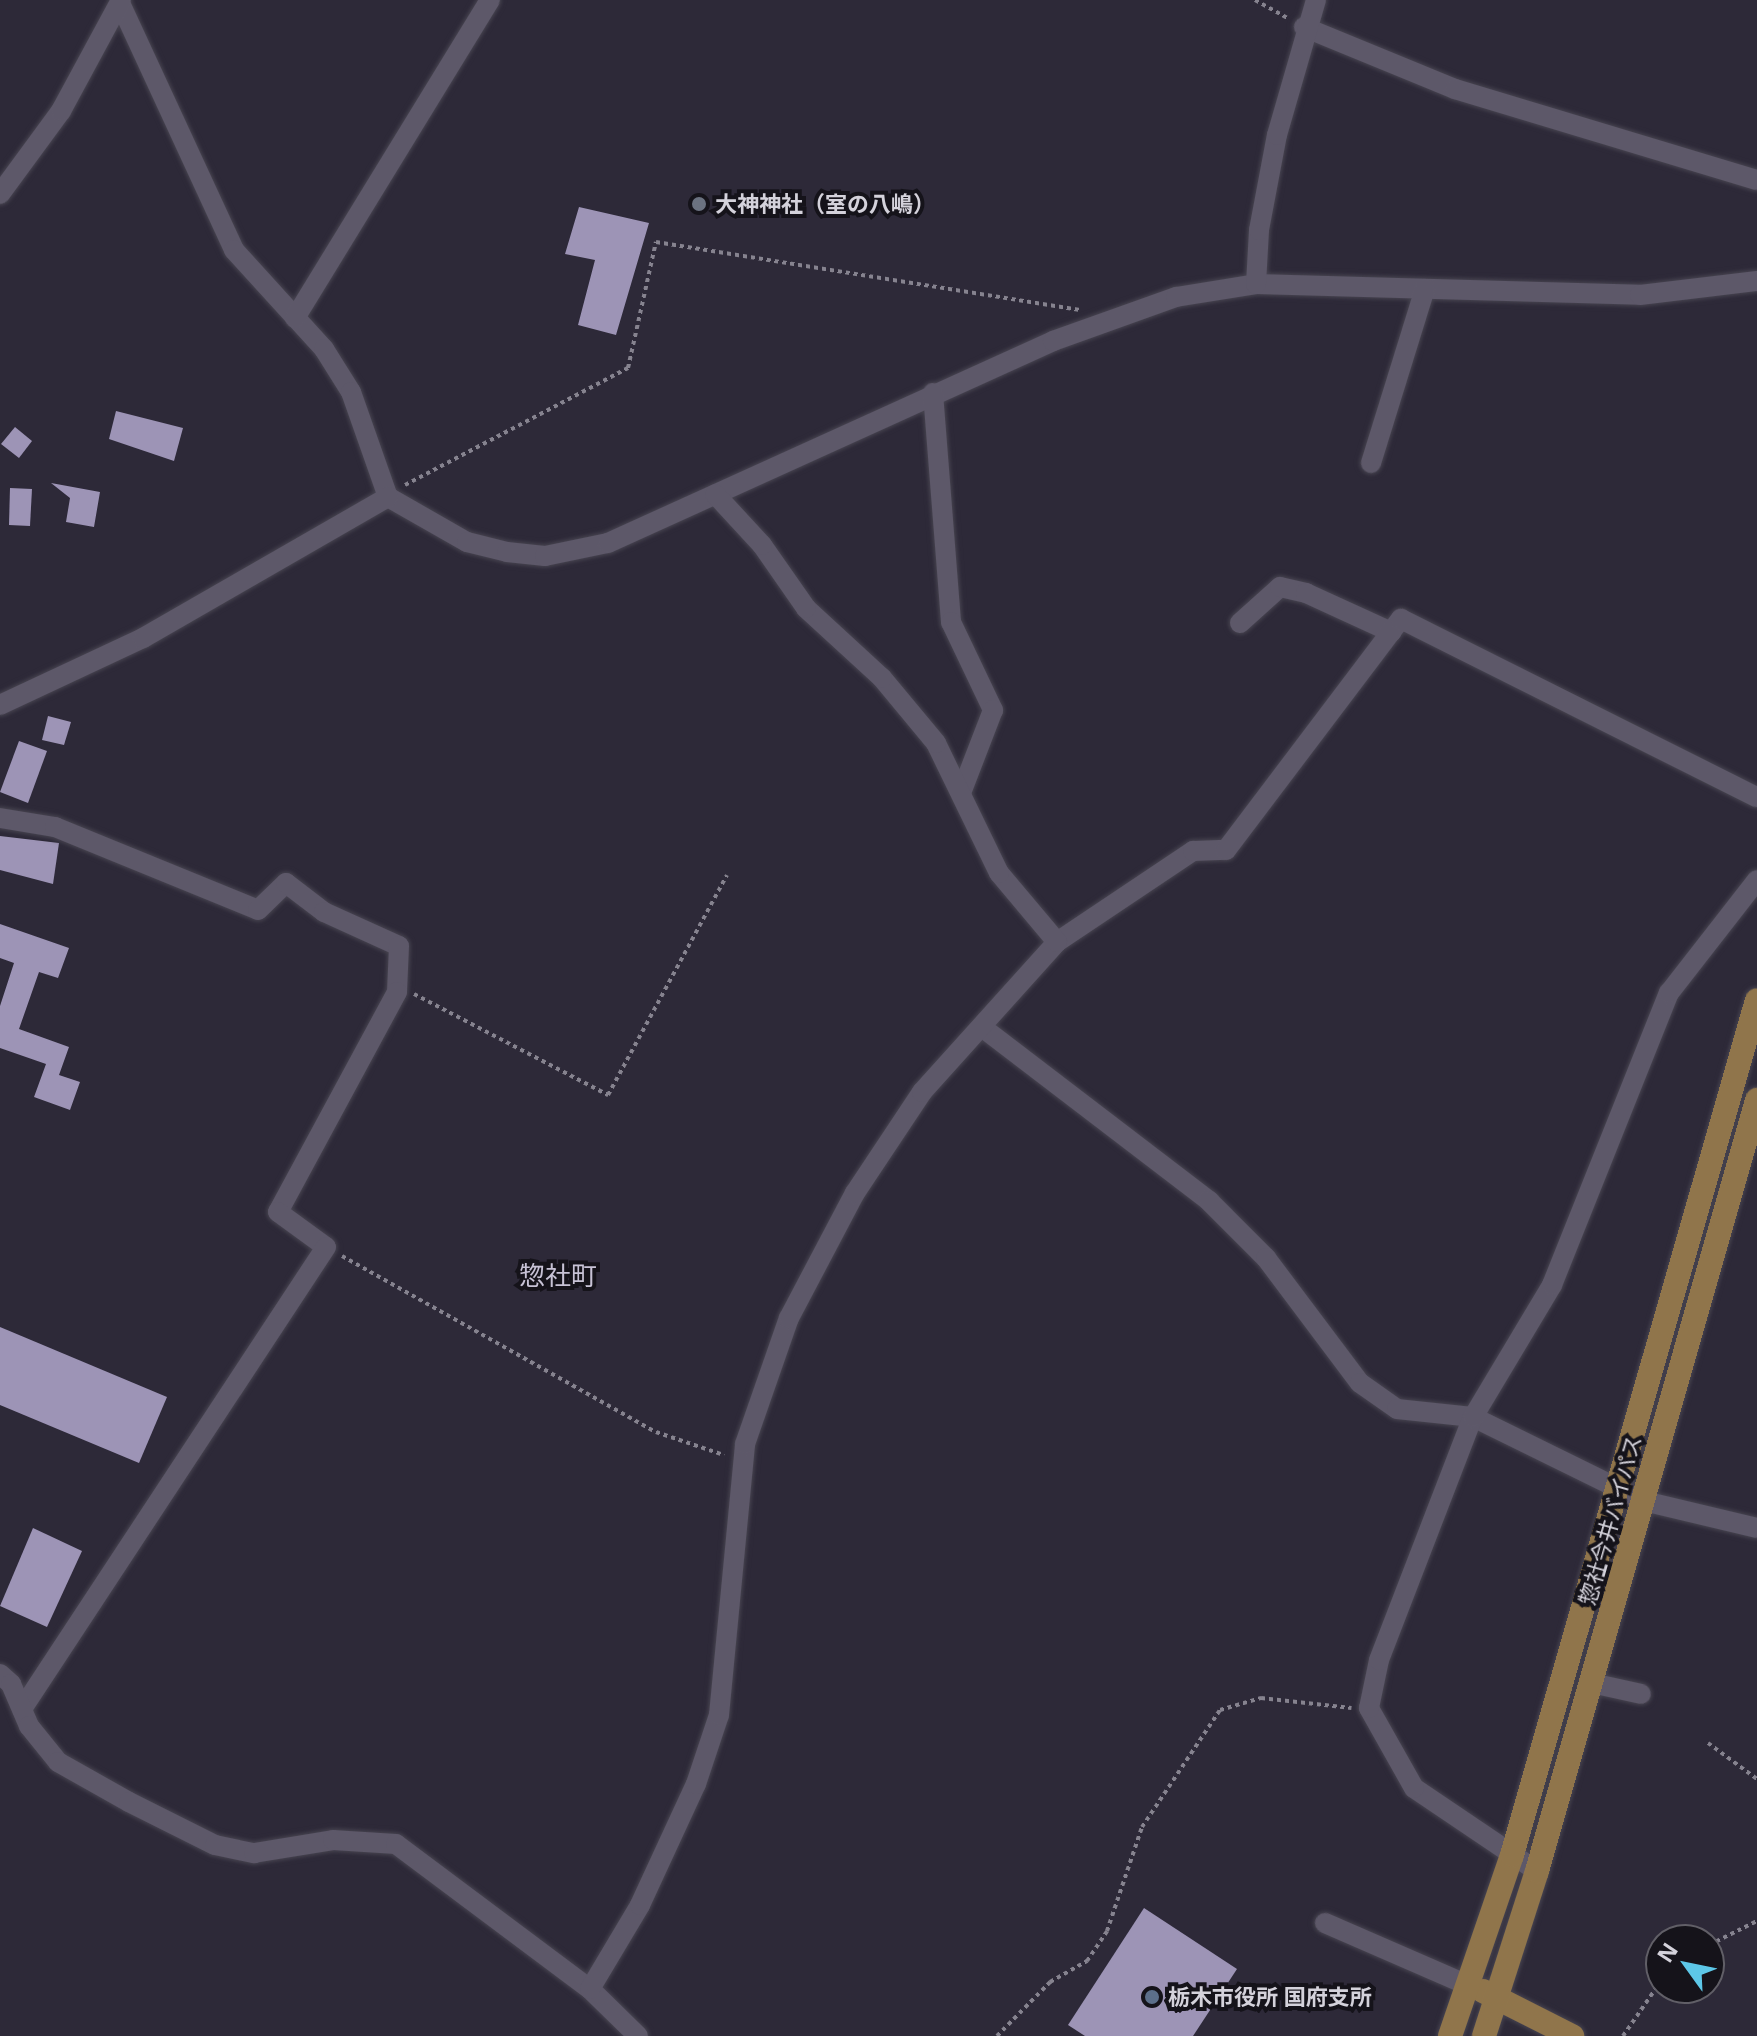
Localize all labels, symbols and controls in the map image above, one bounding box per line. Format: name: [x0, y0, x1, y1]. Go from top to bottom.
place label: 大神神社（室の八嶋）: [715, 191, 935, 217]
marker: 大神神社（室の八嶋）: [690, 195, 708, 213]
district label: 惣社町: [519, 1260, 597, 1292]
street label: 惣社今井バイパス: [1573, 1432, 1647, 1608]
north arrow: [1645, 1924, 1725, 2004]
text: N: [1649, 1936, 1684, 1968]
place label: 栃木市役所 国府支所: [1168, 1984, 1372, 2010]
marker: 栃木市役所 国府支所: [1143, 1988, 1161, 2006]

